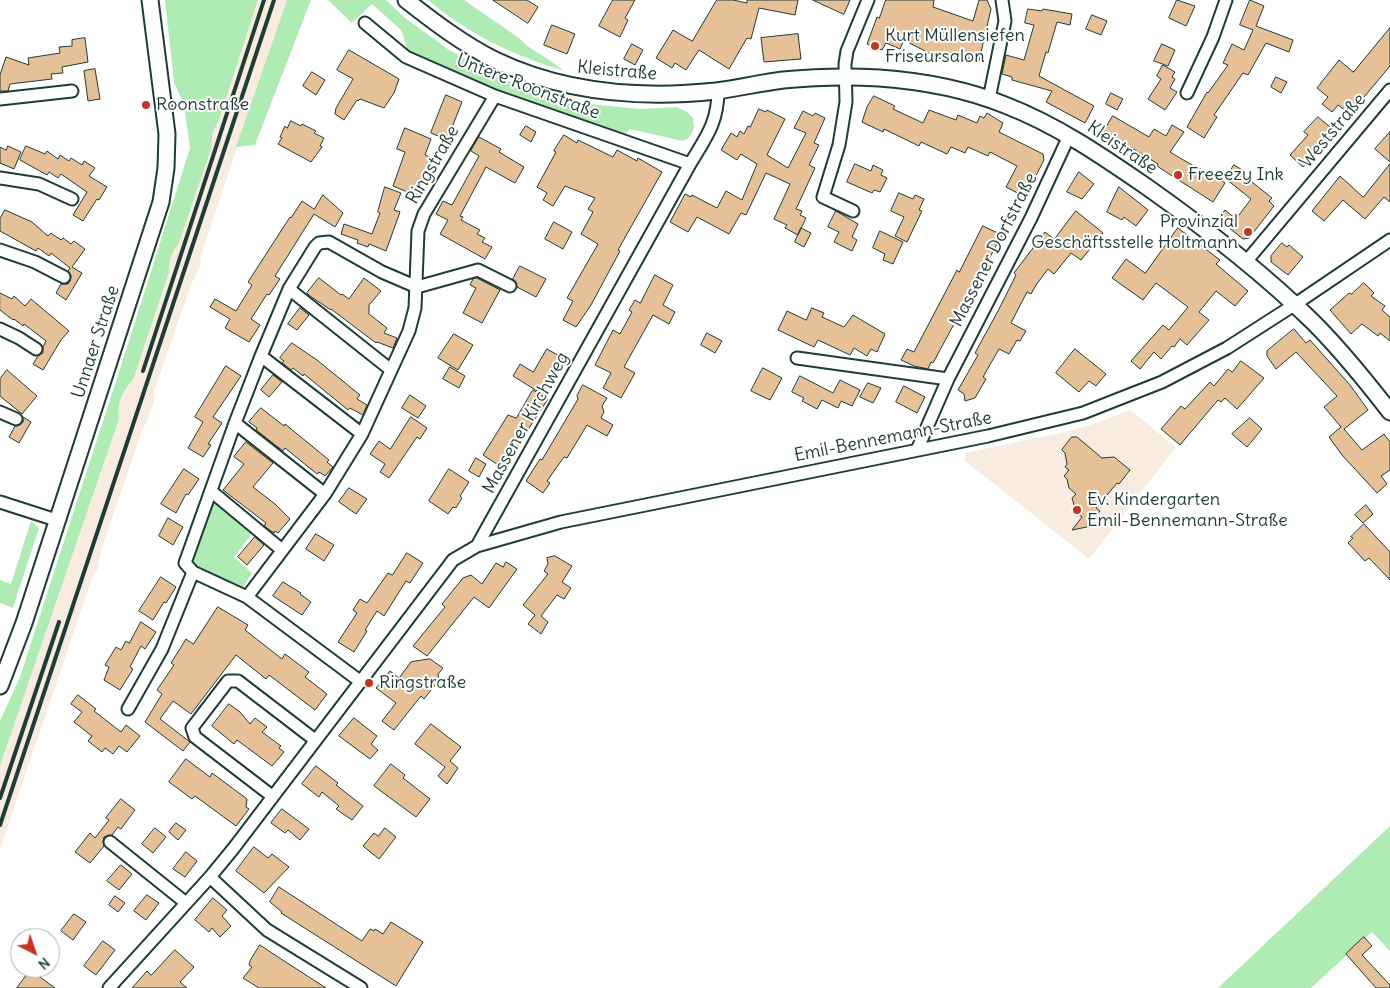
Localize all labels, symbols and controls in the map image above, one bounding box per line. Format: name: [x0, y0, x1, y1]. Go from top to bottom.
place label: Kurt Müllensiefen Friseursalon: [885, 25, 1025, 68]
marker: Kurt Müllensiefen Friseursalon: [869, 40, 881, 52]
street label: Untere Roonstraße: [453, 50, 603, 124]
street label: Kleistraße: [576, 57, 658, 85]
street label: Weststraße: [1296, 89, 1370, 173]
place label: Roonstraße: [156, 94, 249, 116]
marker: Roonstraße: [140, 99, 152, 111]
street label: Kleistraße: [1083, 117, 1161, 179]
street label: Ringstraße: [402, 122, 464, 208]
place label: Freeezy Ink: [1188, 164, 1284, 186]
street label: Massener Dorfstraße: [946, 169, 1042, 331]
marker: Freeezy Ink: [1172, 169, 1184, 181]
place label: Provinzial Geschäftsstelle Holtmann: [1031, 211, 1238, 253]
marker: Provinzial Geschäftsstelle Holtmann: [1242, 226, 1254, 238]
street label: Unnaer Straße: [68, 283, 124, 401]
street label: Massener Kirchweg: [478, 349, 574, 497]
street label: Emil-Bennemann-Straße: [792, 407, 994, 467]
place label: Ev. Kindergarten Emil-Bennemann-Straße: [1087, 489, 1288, 532]
marker: Ev. Kindergarten Emil-Bennemann-Straße: [1071, 504, 1083, 516]
place label: Ringstraße: [379, 672, 466, 694]
marker: Ringstraße: [363, 677, 375, 689]
north arrow: [10, 928, 60, 978]
text: N: [35, 954, 54, 974]

